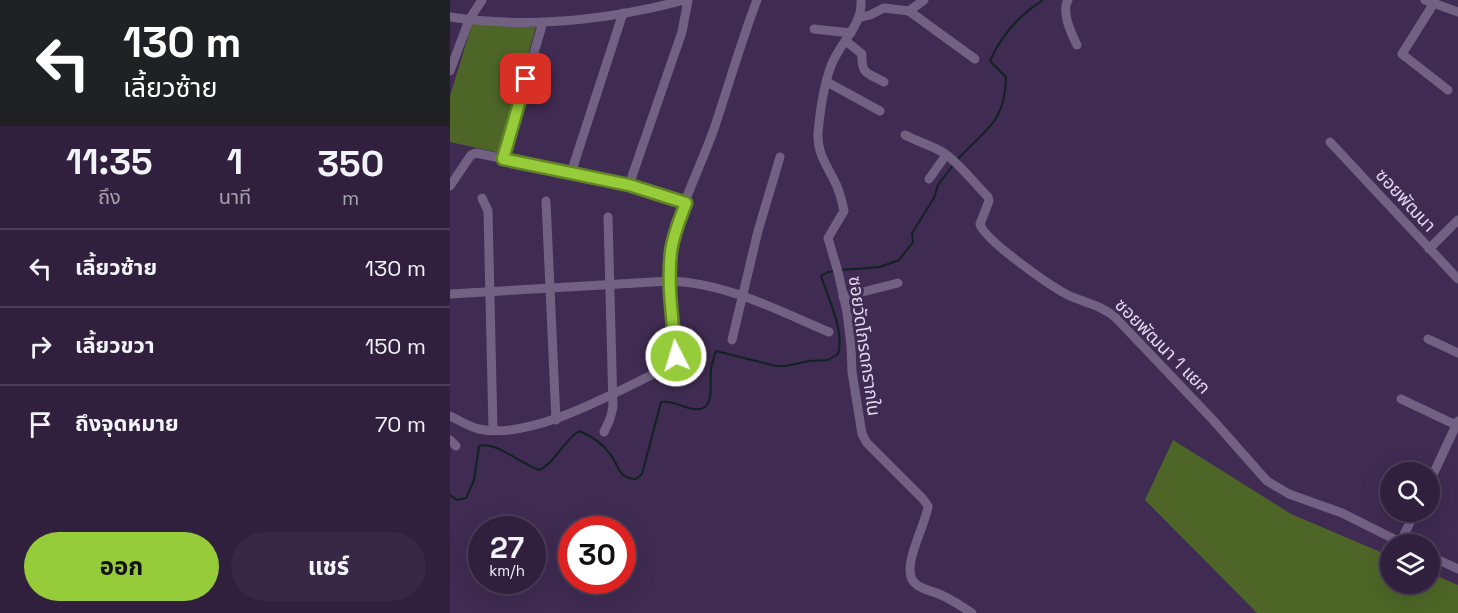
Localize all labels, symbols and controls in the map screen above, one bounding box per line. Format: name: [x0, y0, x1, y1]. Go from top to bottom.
text: 130 m: [123, 16, 241, 69]
icon: left: [24, 24, 102, 102]
pin: [500, 53, 551, 104]
icon: arrive: [509, 62, 542, 95]
text: เลี้ยวซ้าย: [123, 70, 217, 105]
text: 11:35: [66, 139, 153, 185]
text: 1: [227, 139, 243, 185]
text: 350: [317, 141, 384, 187]
street label: ซอยพัฒนา: [1371, 164, 1441, 236]
text: ถึง: [98, 184, 121, 210]
text: นาที: [219, 184, 251, 210]
text: m: [342, 185, 359, 211]
icon: left: [24, 252, 57, 285]
text: เลี้ยวซ้าย: [75, 253, 157, 281]
text: 130 m: [365, 254, 426, 282]
street label: ซอยวัดโกรดกรากใน: [844, 275, 886, 417]
street label: ซอยพัฒนา 1 แยก: [1110, 293, 1216, 399]
position arrow: [644, 324, 708, 388]
icon: right: [24, 330, 57, 363]
text: เลี้ยวขวา: [75, 331, 155, 359]
text: 150 m: [365, 332, 426, 360]
icon: arrive: [24, 408, 57, 441]
text: ถึงจุดหมาย: [75, 409, 179, 437]
text: 70 m: [375, 410, 426, 438]
map controls: [1380, 462, 1440, 594]
button: search: [1380, 462, 1440, 522]
speed limit sign: 30: [558, 516, 636, 594]
text: 27: [490, 528, 524, 567]
button: ออก: [24, 532, 219, 601]
button: แชร์: [231, 532, 426, 601]
button: layers: [1380, 534, 1440, 594]
text: km/h: [489, 561, 525, 580]

